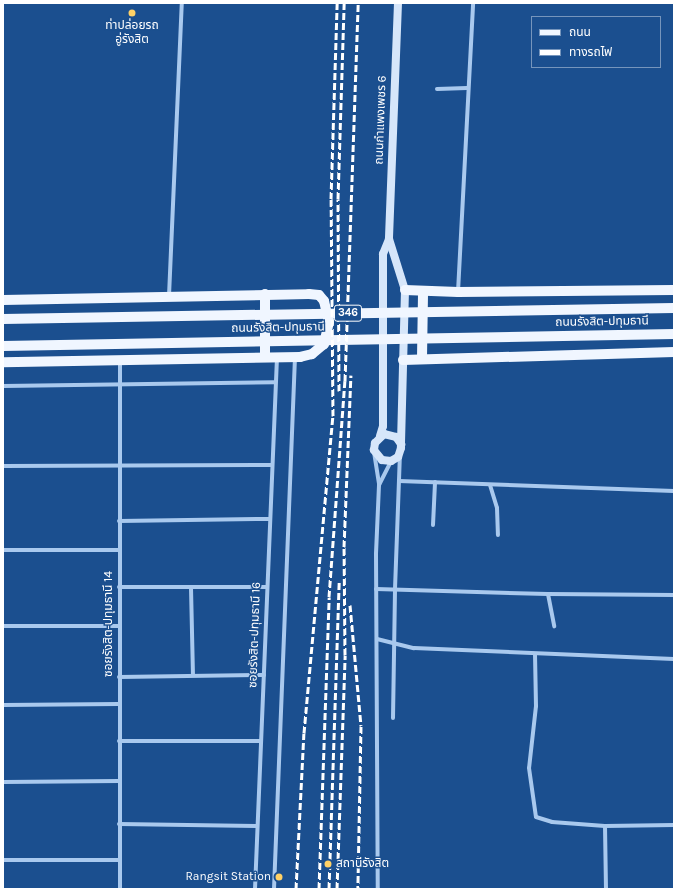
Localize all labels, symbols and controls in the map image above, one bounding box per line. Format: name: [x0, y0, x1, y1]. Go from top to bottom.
marker: ท่าปล่อยรถ อู่รังสิต: [127, 8, 137, 18]
legend: [531, 16, 661, 68]
place label: ท่าปล่อยรถ อู่รังสิต: [105, 19, 159, 47]
text: ถนน: [569, 25, 591, 39]
text: ทางรถไฟ: [569, 45, 612, 59]
street label: ถนนกำแพงเพชร 6: [372, 75, 390, 165]
road number: 346: [333, 304, 363, 322]
street label: ถนนรังสิต-ปทุมธานี: [555, 314, 649, 330]
street label: ถนนรังสิต-ปทุมธานี: [231, 320, 325, 336]
street label: ซอยรังสิต-ปทุมธานี 14: [102, 571, 116, 677]
street label: ซอยรังสิต-ปทุมธานี 16: [246, 582, 264, 688]
place label: สถานีรังสิต: [336, 857, 389, 871]
marker: สถานีรังสิต: [323, 859, 333, 869]
place label: Rangsit Station: [186, 870, 271, 884]
marker: Rangsit Station: [274, 872, 284, 882]

